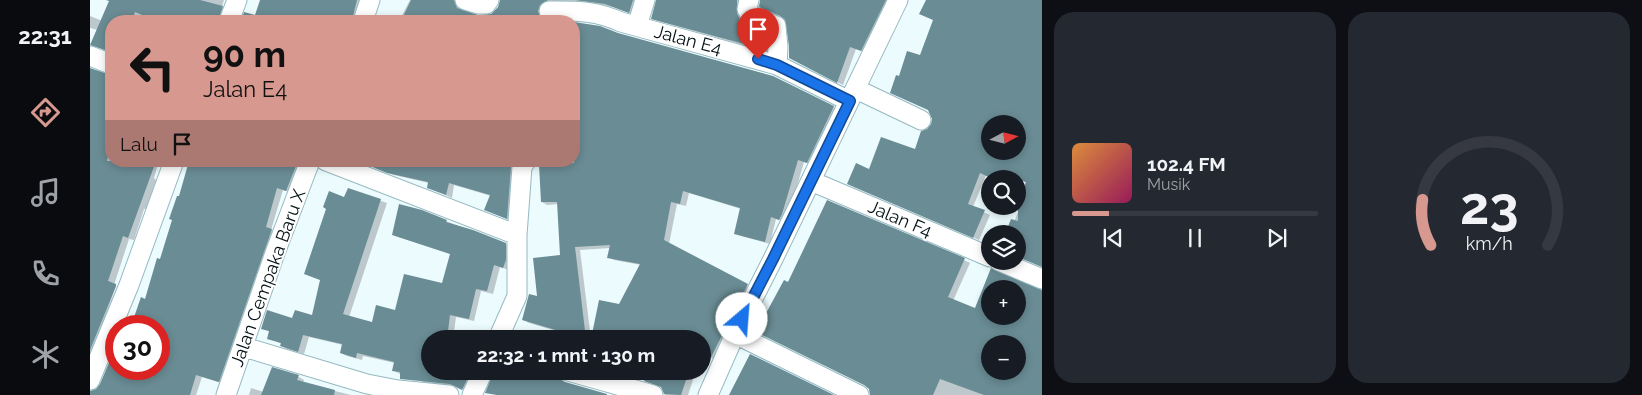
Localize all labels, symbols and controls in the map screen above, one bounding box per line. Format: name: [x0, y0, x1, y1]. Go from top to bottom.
pin: [737, 8, 779, 59]
icon: arrive: [744, 15, 772, 43]
street label: Jalan E4: [652, 20, 724, 59]
text: 22:31: [18, 23, 72, 49]
text: 90 m: [203, 34, 286, 75]
icon: left: [120, 35, 185, 100]
text: Jalan E4: [203, 76, 287, 102]
icon: directions: [28, 95, 63, 130]
north arrow: [981, 115, 1026, 160]
map controls: [981, 115, 1026, 380]
icon: arrive: [168, 130, 196, 158]
text: Lalu: [120, 133, 158, 155]
text: 102.4 FM: [1147, 153, 1226, 175]
button: search: [981, 170, 1026, 215]
icon: music: [28, 175, 63, 210]
text: Musik: [1147, 175, 1190, 194]
text: 23: [1460, 175, 1518, 236]
street label: Jalan Cempaka Baru X: [226, 186, 310, 369]
street label: Jalan F4: [865, 196, 935, 241]
icon: previous: [1099, 224, 1127, 252]
icon: pause: [1181, 224, 1209, 252]
icon: next: [1263, 224, 1291, 252]
button: layers: [981, 225, 1026, 270]
text: km/h: [1465, 233, 1513, 254]
icon: phone: [28, 256, 63, 291]
button: +: [981, 280, 1026, 325]
position arrow: [715, 292, 767, 344]
speed limit sign: 30: [105, 315, 170, 380]
button: −: [981, 335, 1026, 380]
icon: climate: [28, 337, 63, 372]
text: 22:32 · 1 mnt · 130 m: [477, 344, 655, 366]

